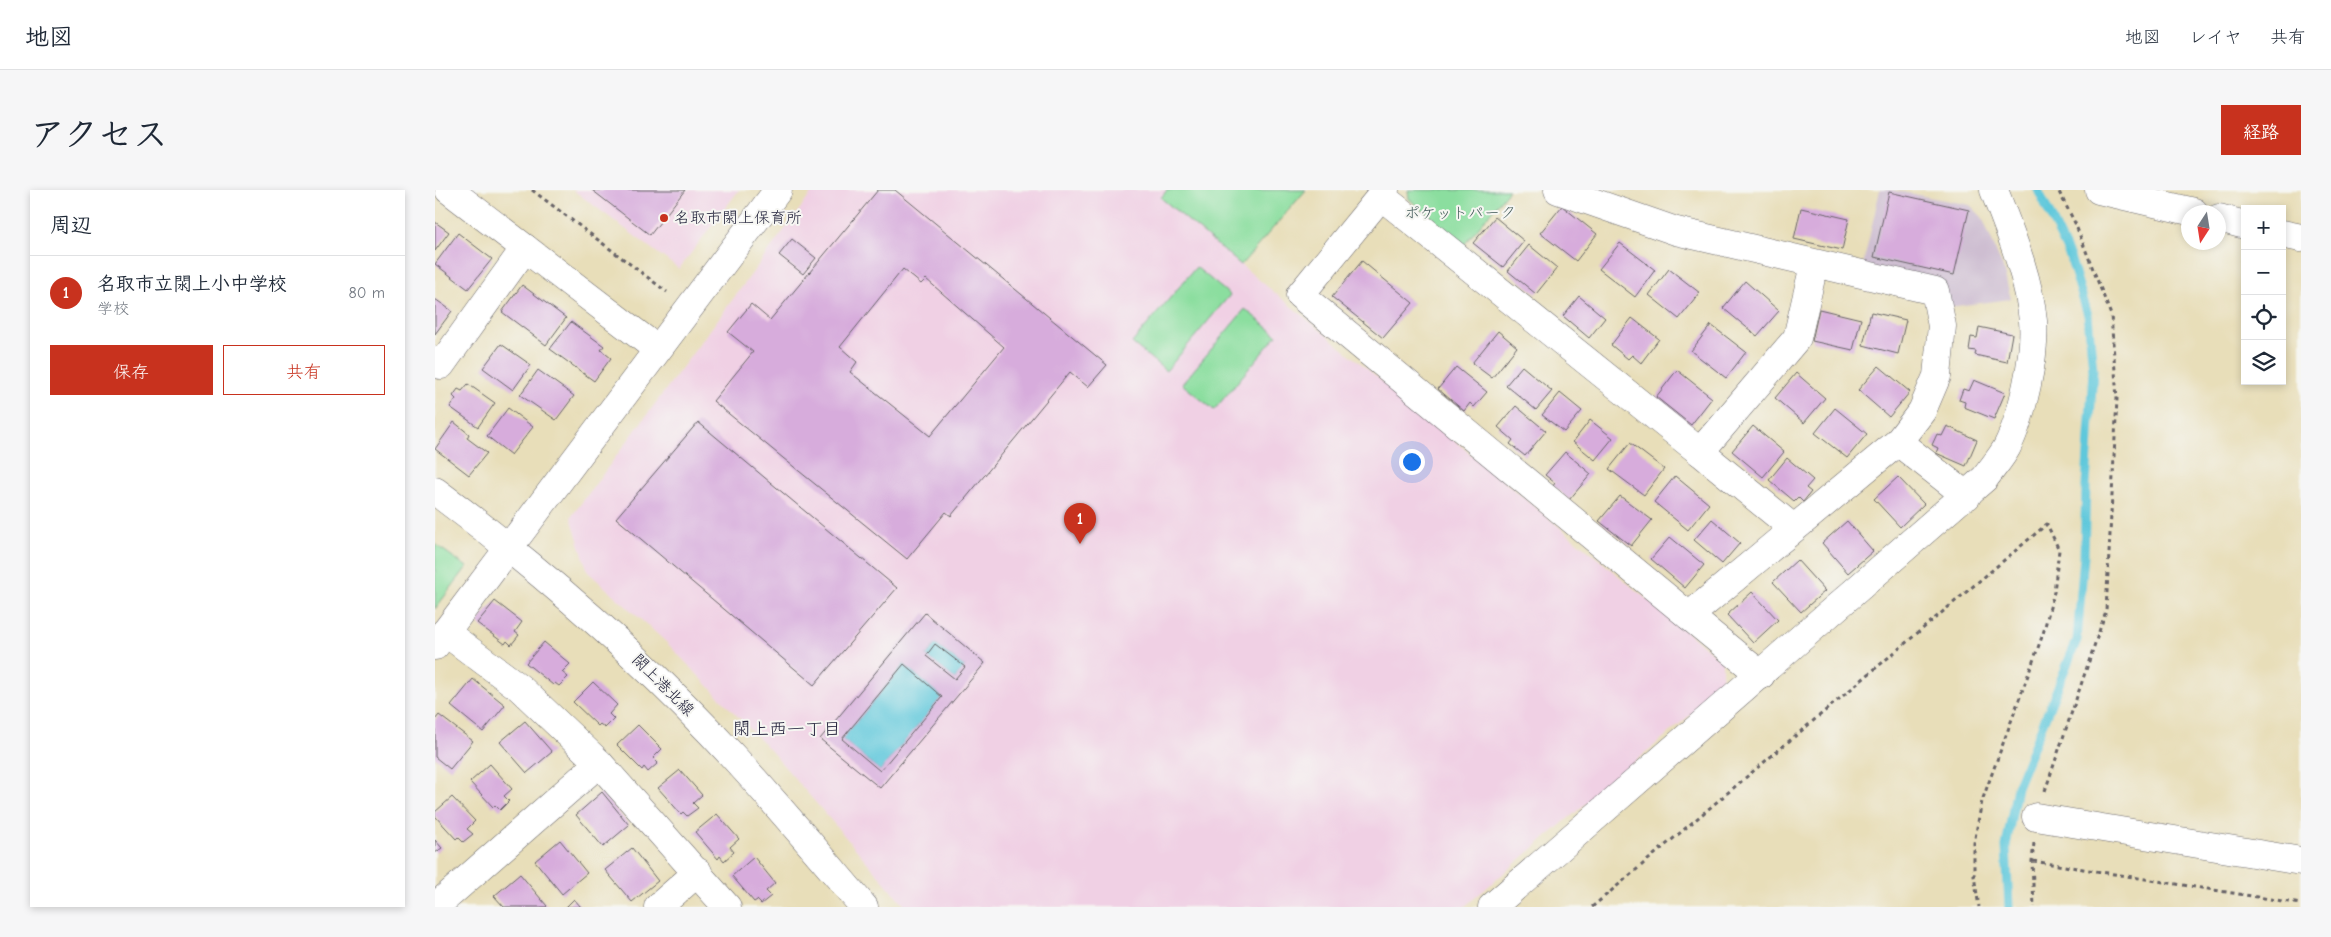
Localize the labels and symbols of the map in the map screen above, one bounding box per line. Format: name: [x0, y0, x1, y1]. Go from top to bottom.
park label: ポケットパーク: [1404, 204, 1516, 222]
north arrow: [2181, 205, 2226, 250]
place label: 名取市閖上保育所: [674, 209, 802, 227]
marker: 名取市閖上保育所: [658, 212, 670, 224]
your location: [1399, 449, 1425, 475]
pin: 1: [1064, 503, 1096, 544]
street label: 閖上港北線: [628, 650, 698, 720]
district label: 閖上西一丁目: [733, 719, 841, 740]

